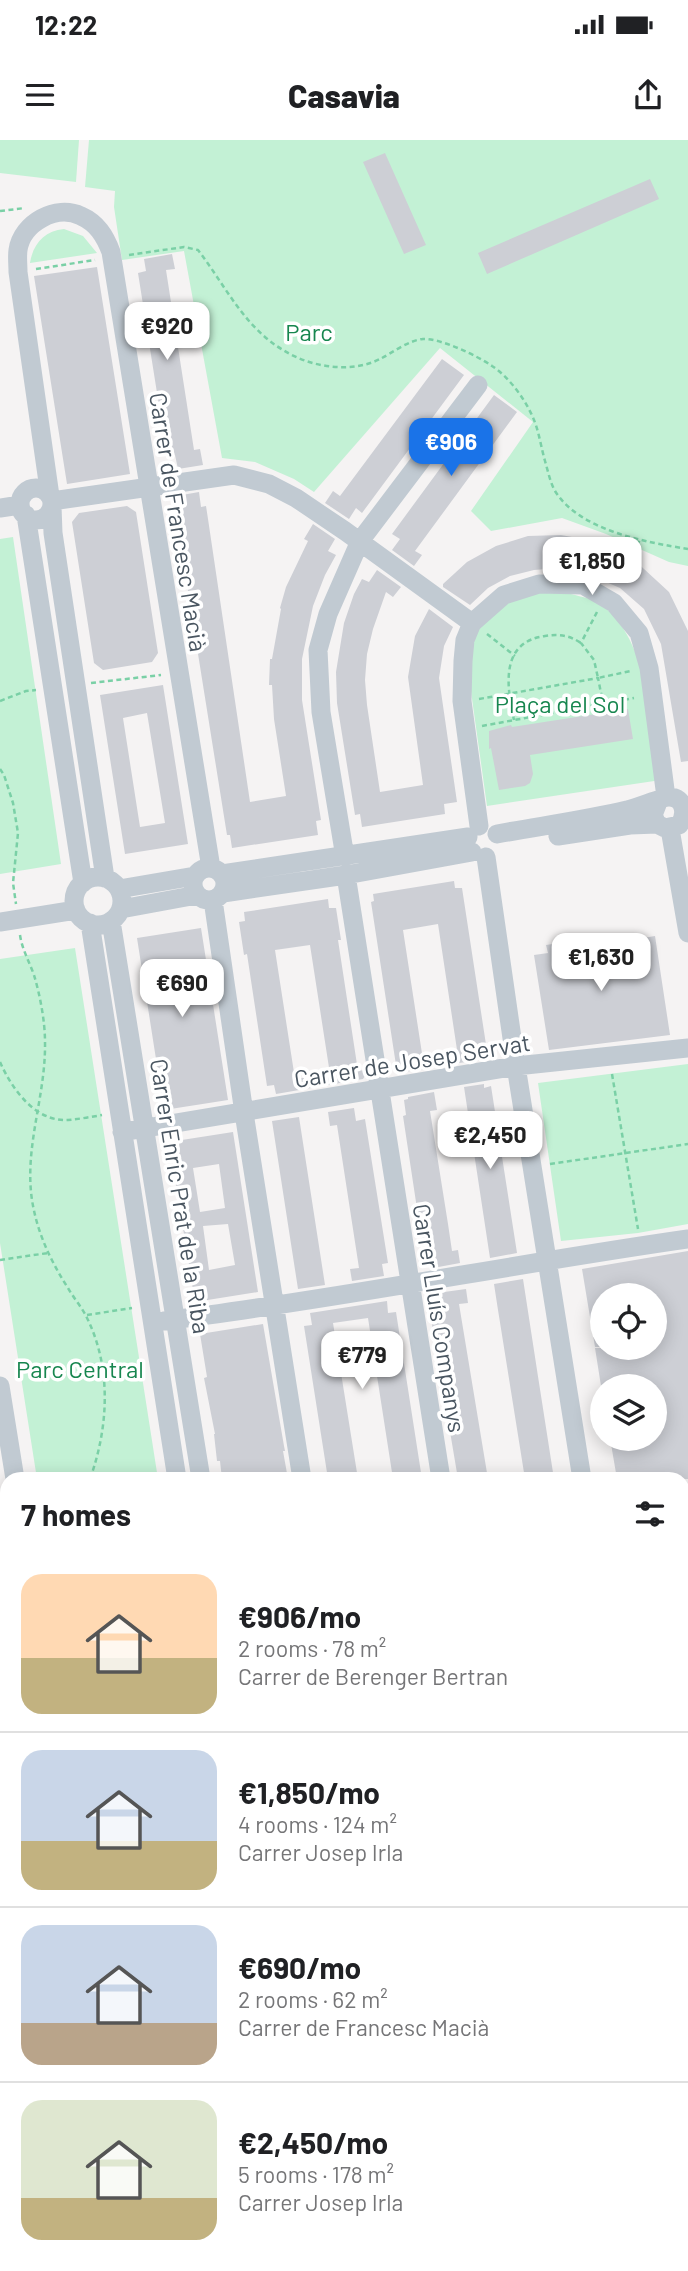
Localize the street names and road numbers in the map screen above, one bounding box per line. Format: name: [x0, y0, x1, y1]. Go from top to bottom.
street label: Carrer de Francesc Macià: [144, 390, 214, 654]
street label: Carrer de Josep Servat: [292, 1027, 532, 1093]
street label: Carrer Enric Prat de la Riba: [145, 1056, 217, 1336]
street label: Carrer Lluís Companys: [408, 1201, 472, 1435]

